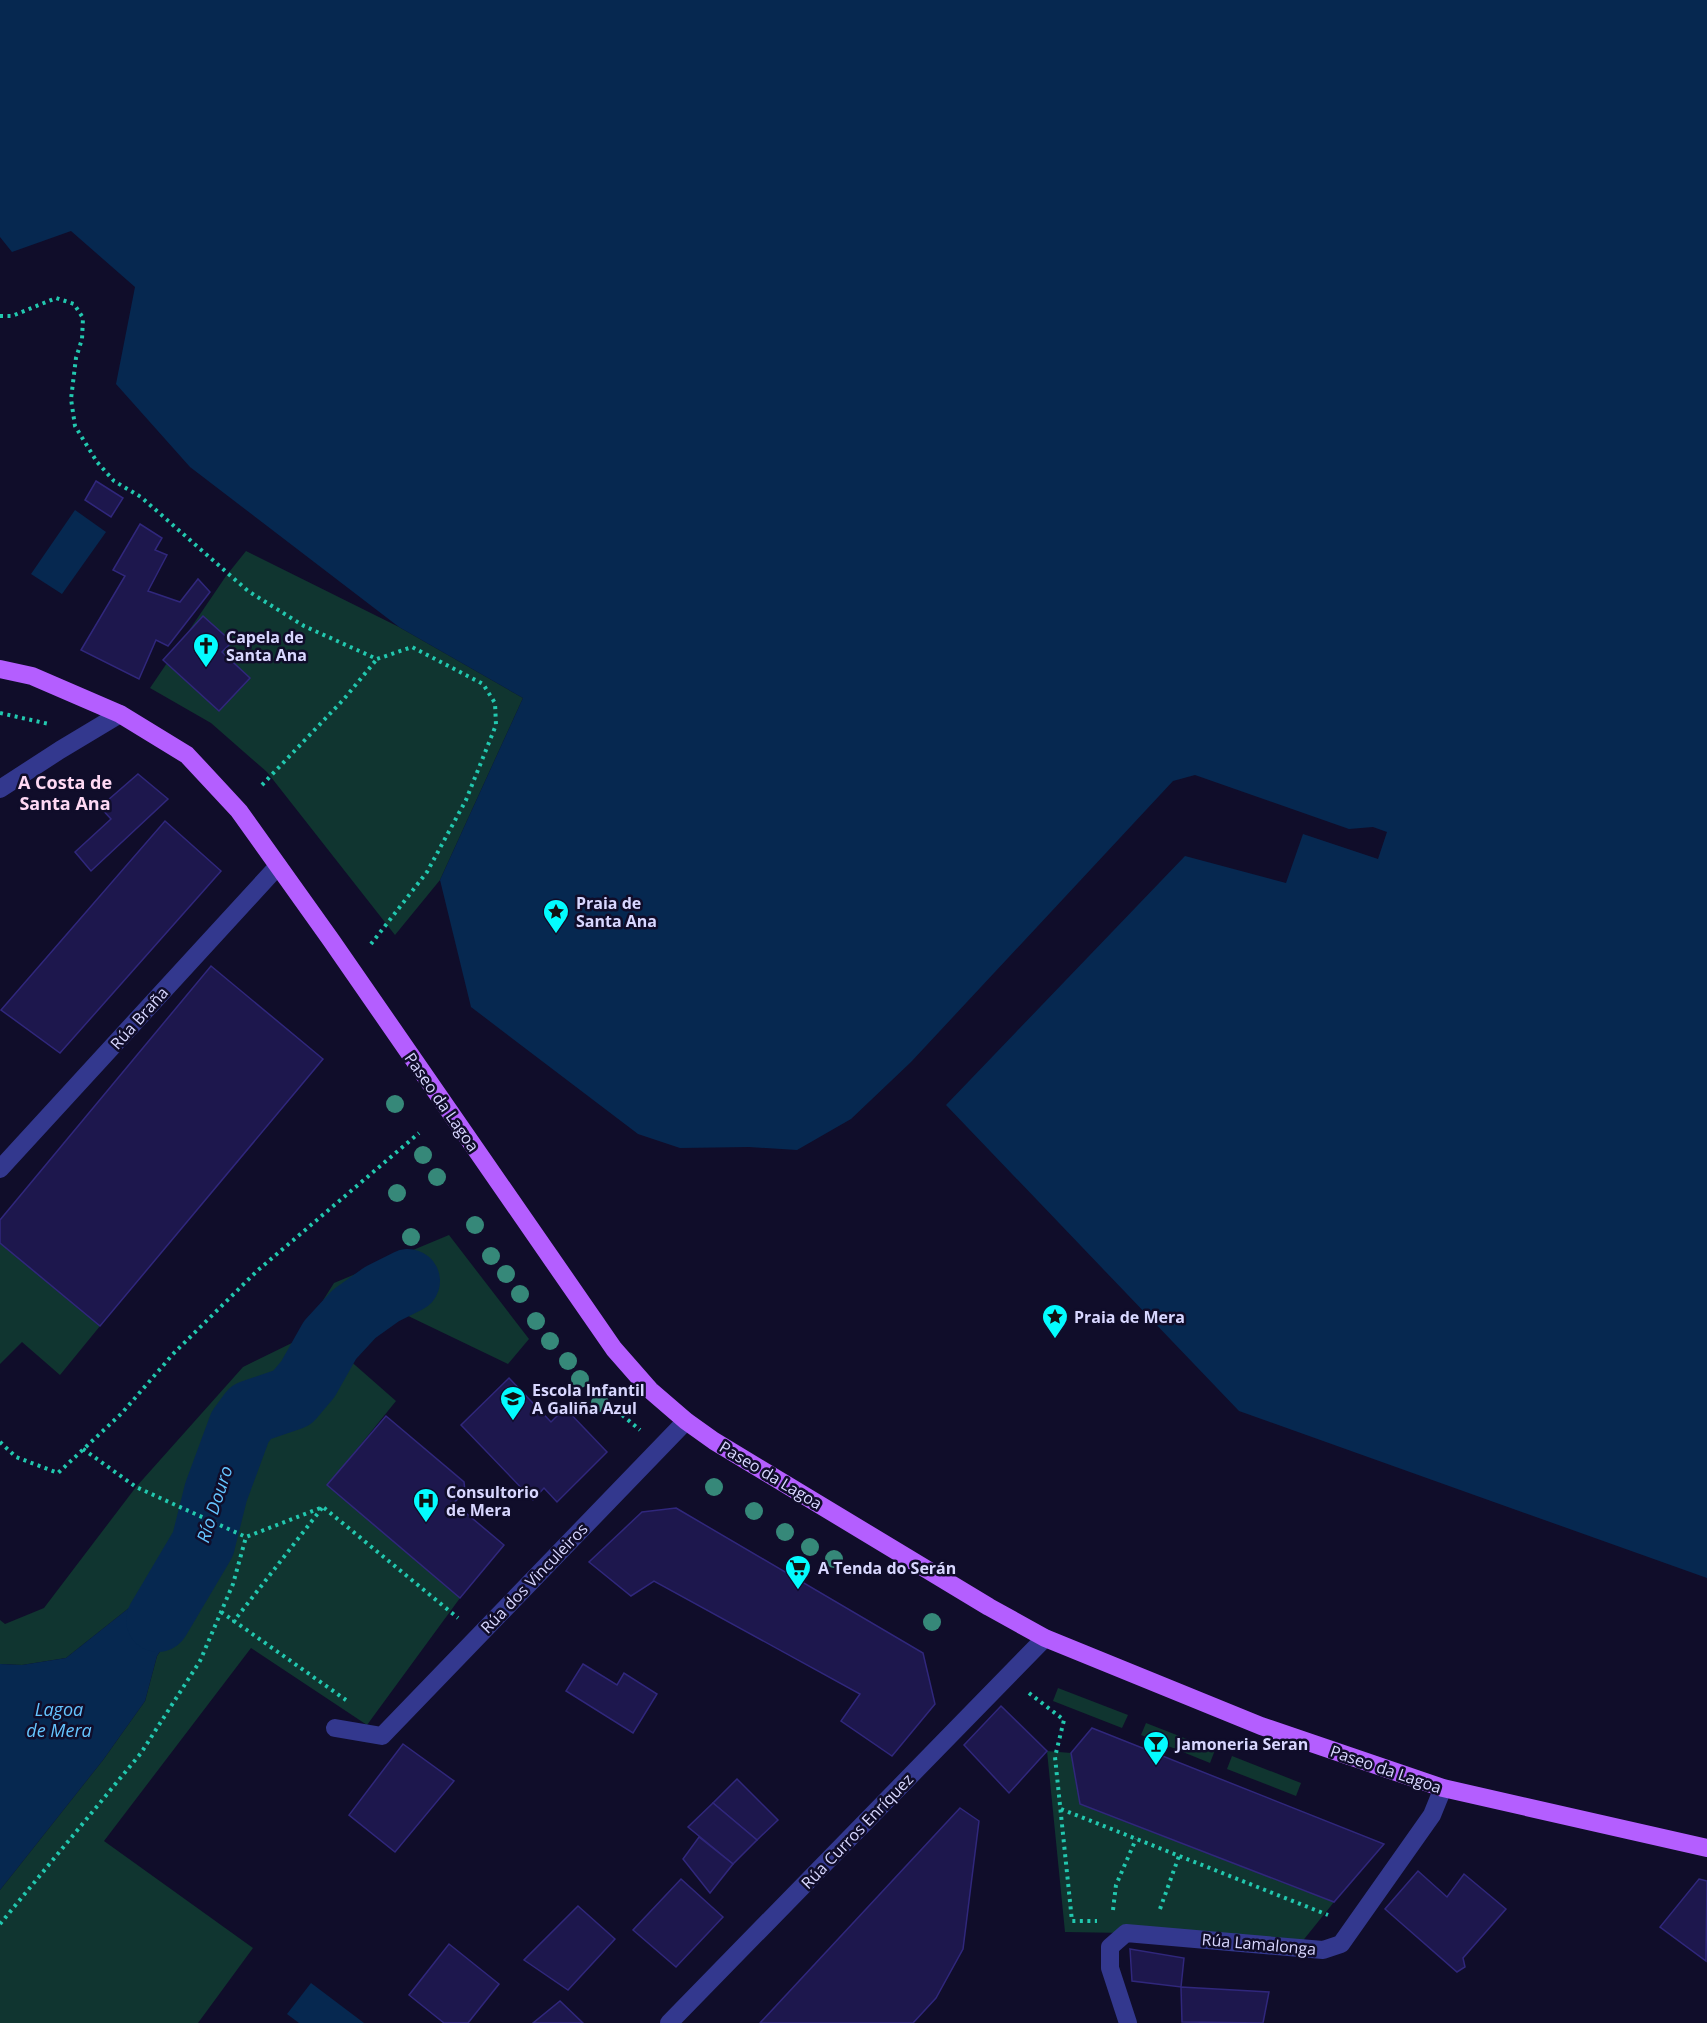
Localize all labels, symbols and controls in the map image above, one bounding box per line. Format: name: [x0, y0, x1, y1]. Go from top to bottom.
place label: Capela de Santa Ana: [226, 626, 307, 666]
church icon: Capela de Santa Ana: [191, 631, 221, 669]
district label: A Costa de Santa Ana: [18, 770, 112, 815]
place label: Praia de Santa Ana: [576, 892, 657, 932]
place icon: Praia de Santa Ana: [541, 897, 571, 935]
street label: Rúa Braña: [105, 982, 173, 1054]
street label: Paseo da Lagoa: [400, 1048, 484, 1156]
place icon: Praia de Mera: [1040, 1302, 1070, 1340]
place label: Praia de Mera: [1074, 1306, 1185, 1328]
place label: Escola Infantil A Galiña Azul: [532, 1379, 645, 1419]
school or university icon: Escola Infantil A Galiña Azul: [498, 1384, 528, 1422]
street label: Paseo da Lagoa: [716, 1436, 826, 1514]
water label: Río Douro: [190, 1463, 238, 1545]
place label: Consultorio de Mera: [446, 1481, 539, 1521]
hospital icon: Consultorio de Mera: [411, 1486, 441, 1524]
street label: Rúa dos Vinculeiros: [475, 1518, 593, 1638]
supermarket icon: A Tenda do Serán: [783, 1553, 813, 1591]
place label: A Tenda do Serán: [818, 1557, 956, 1579]
water label: Lagoa de Mera: [26, 1697, 92, 1742]
bar icon: Jamoneria Seran: [1141, 1729, 1171, 1767]
place label: Jamoneria Seran: [1174, 1733, 1308, 1755]
street label: Paseo da Lagoa: [1327, 1740, 1445, 1798]
street label: Rúa Curros Enríquez: [796, 1769, 918, 1893]
street label: Rúa Lamalonga: [1201, 1928, 1317, 1960]

